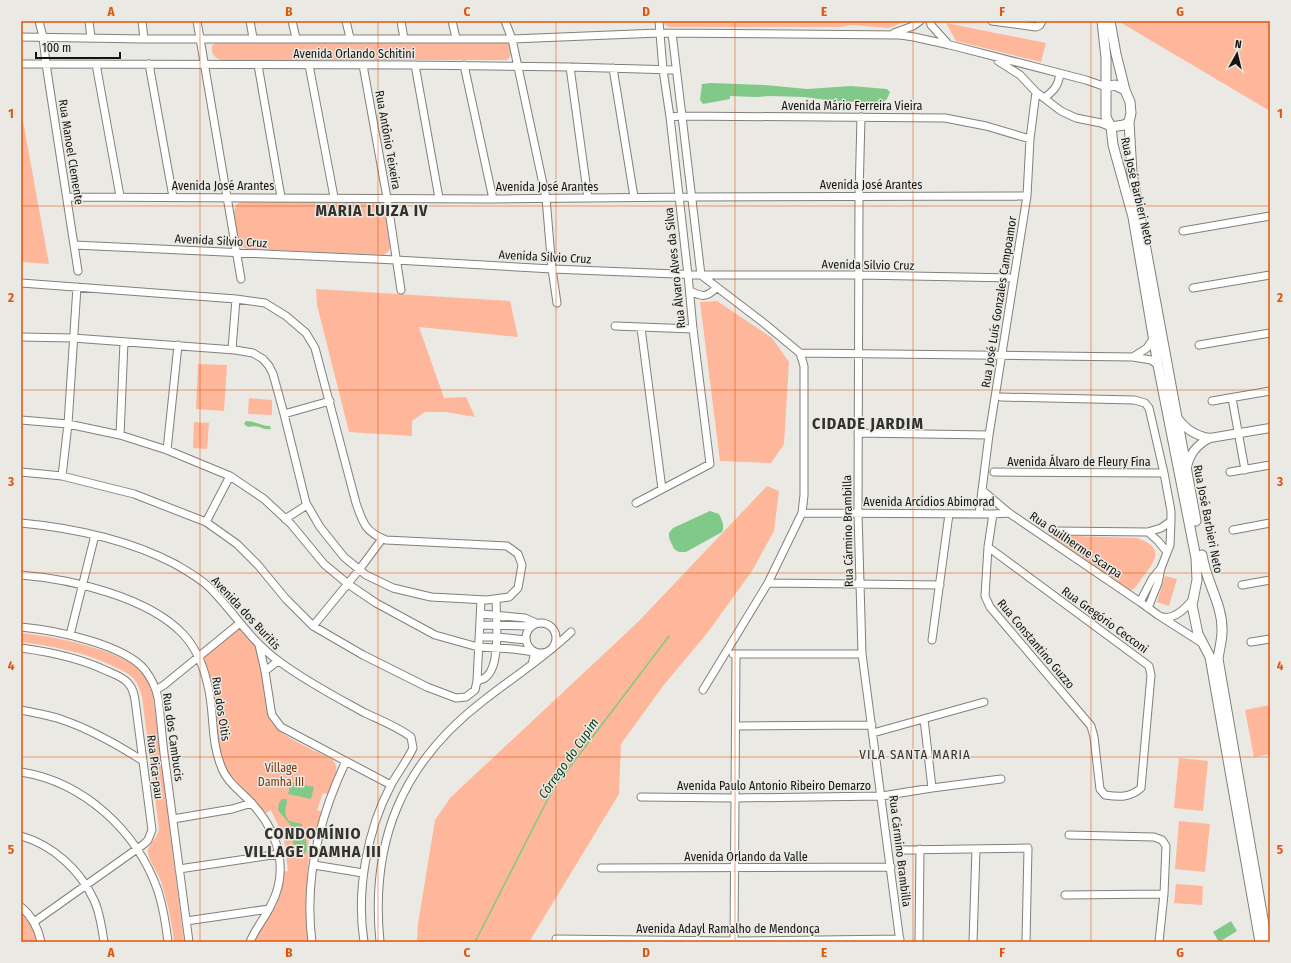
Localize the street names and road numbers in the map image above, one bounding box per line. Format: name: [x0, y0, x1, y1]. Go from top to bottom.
street label: Avenida Orlando Schitini: [293, 47, 415, 61]
street label: Rua Antônio Teixeira: [372, 89, 404, 191]
street label: Rua Manoel Clemente: [56, 98, 86, 206]
street label: Avenida Mário Ferreira Vieira: [782, 99, 923, 113]
street label: Rua José Barbieri Neto: [1118, 136, 1156, 246]
street label: Avenida José Arantes: [820, 178, 922, 192]
street label: Avenida José Arantes: [172, 179, 274, 193]
street label: Avenida José Arantes: [496, 180, 598, 194]
street label: Rua Álvaro Alves da Silva: [661, 207, 688, 329]
street label: Rua José Luís Gonzales Campoamor: [979, 214, 1020, 389]
street label: Avenida Silvio Cruz: [174, 232, 268, 250]
street label: Avenida Silvio Cruz: [498, 248, 592, 266]
street label: Avenida Silvio Cruz: [822, 257, 915, 273]
street label: Avenida Álvaro de Fleury Fina: [1007, 454, 1151, 469]
street label: Rua José Barbieri Neto: [1191, 464, 1225, 574]
street label: Rua Cármino Brambilla: [840, 475, 856, 587]
street label: Avenida Arcídios Abimorad: [863, 495, 995, 509]
street label: Rua Guilherme Scarpa: [1027, 509, 1125, 581]
street label: Avenida dos Buritis: [209, 574, 283, 652]
street label: Rua Gregório Cecconi: [1059, 584, 1151, 656]
street label: Rua Constantino Guzzo: [994, 596, 1078, 692]
street label: Rua dos Oitis: [209, 676, 233, 742]
street label: Rua dos Cambucis: [160, 692, 186, 782]
street label: Rua Pica-pau: [144, 734, 166, 800]
street label: Avenida Paulo Antonio Ribeiro Demarzo: [677, 779, 871, 793]
street label: Rua Cármino Brambilla: [886, 794, 914, 908]
street label: Avenida Orlando da Valle: [684, 850, 808, 864]
street label: Avenida Adayl Ramalho de Mendonça: [636, 922, 820, 936]

